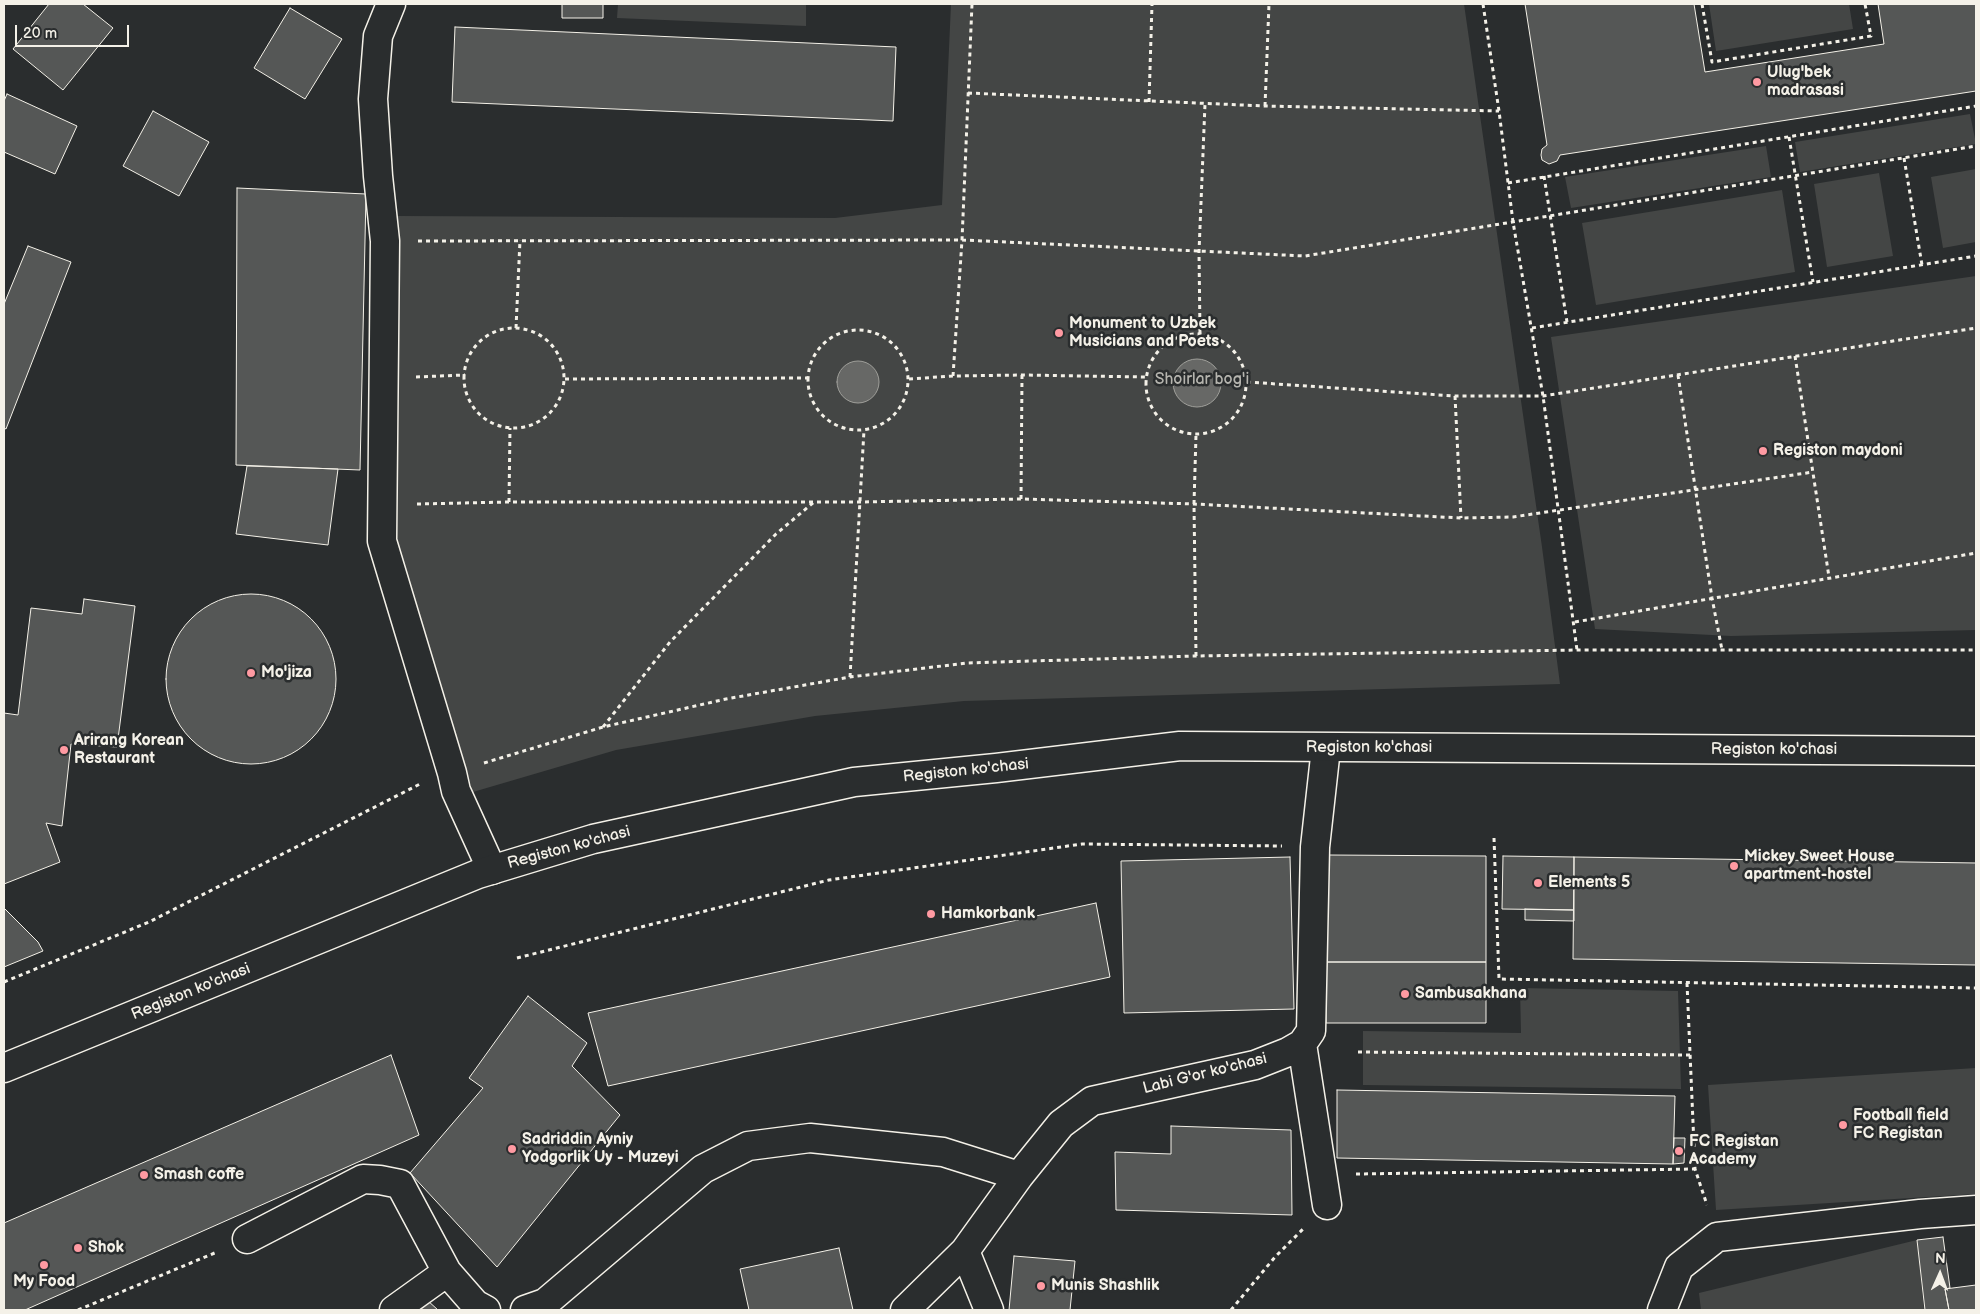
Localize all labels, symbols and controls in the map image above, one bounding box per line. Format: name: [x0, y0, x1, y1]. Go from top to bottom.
scale bar: [18, 15, 131, 47]
text: 20 m: [23, 24, 57, 43]
place label: Ulug'bek mаdrаsasi: [1767, 63, 1844, 101]
marker: Ulug'bek mаdrаsasi: [1751, 76, 1763, 88]
place label: Monument to Uzbek Musicians and Poets: [1069, 314, 1219, 352]
marker: Monument to Uzbek Musicians and Poets: [1053, 327, 1065, 339]
park label: Shoirlar bog'i: [1155, 370, 1249, 390]
place label: Registon maydoni: [1773, 441, 1903, 461]
marker: Registon maydoni: [1757, 445, 1769, 457]
place label: Mo'jiza: [261, 663, 312, 683]
marker: Mo'jiza: [245, 667, 257, 679]
place label: Arirang Korean Restaurant: [74, 731, 184, 769]
street label: Registon ko'chasi: [1306, 738, 1432, 758]
street label: Registon ko'chasi: [1711, 740, 1837, 760]
marker: Arirang Korean Restaurant: [58, 744, 70, 756]
street label: Registon ko'chasi: [902, 755, 1030, 787]
street label: Registon ko'chasi: [505, 822, 633, 874]
place label: Mickey Sweet House apartment-hostel: [1744, 847, 1894, 885]
marker: Mickey Sweet House apartment-hostel: [1728, 860, 1740, 872]
place label: Elements 5: [1548, 873, 1630, 893]
marker: Elements 5: [1532, 877, 1544, 889]
place label: Hamkorbank: [941, 904, 1035, 924]
marker: Hamkorbank: [925, 908, 937, 920]
street label: Registon ko'chasi: [129, 959, 253, 1025]
place label: Sambusakhana: [1415, 984, 1527, 1004]
marker: Sambusakhana: [1399, 988, 1411, 1000]
street label: Labi G'or ko'chasi: [1141, 1049, 1269, 1099]
place label: Football field FC Registan: [1853, 1106, 1948, 1144]
marker: Football field FC Registan: [1837, 1119, 1849, 1131]
place label: Sadriddin Ayniy Yodgorlik Uy - Muzeyi: [522, 1130, 679, 1168]
place label: FC Registan Academy: [1689, 1132, 1779, 1170]
marker: Sadriddin Ayniy Yodgorlik Uy - Muzeyi: [506, 1143, 518, 1155]
marker: FC Registan Academy: [1673, 1145, 1685, 1157]
place label: Smash coffe: [154, 1165, 244, 1185]
marker: Smash coffe: [138, 1169, 150, 1181]
place label: Shok: [88, 1238, 124, 1258]
marker: Shok: [72, 1242, 84, 1254]
north arrow: [1915, 1249, 1965, 1299]
text: N: [1935, 1250, 1946, 1267]
marker: My Food: [38, 1259, 50, 1271]
place label: My Food: [13, 1272, 75, 1292]
place label: Munis Shashlik: [1051, 1276, 1159, 1296]
marker: Munis Shashlik: [1035, 1280, 1047, 1292]

